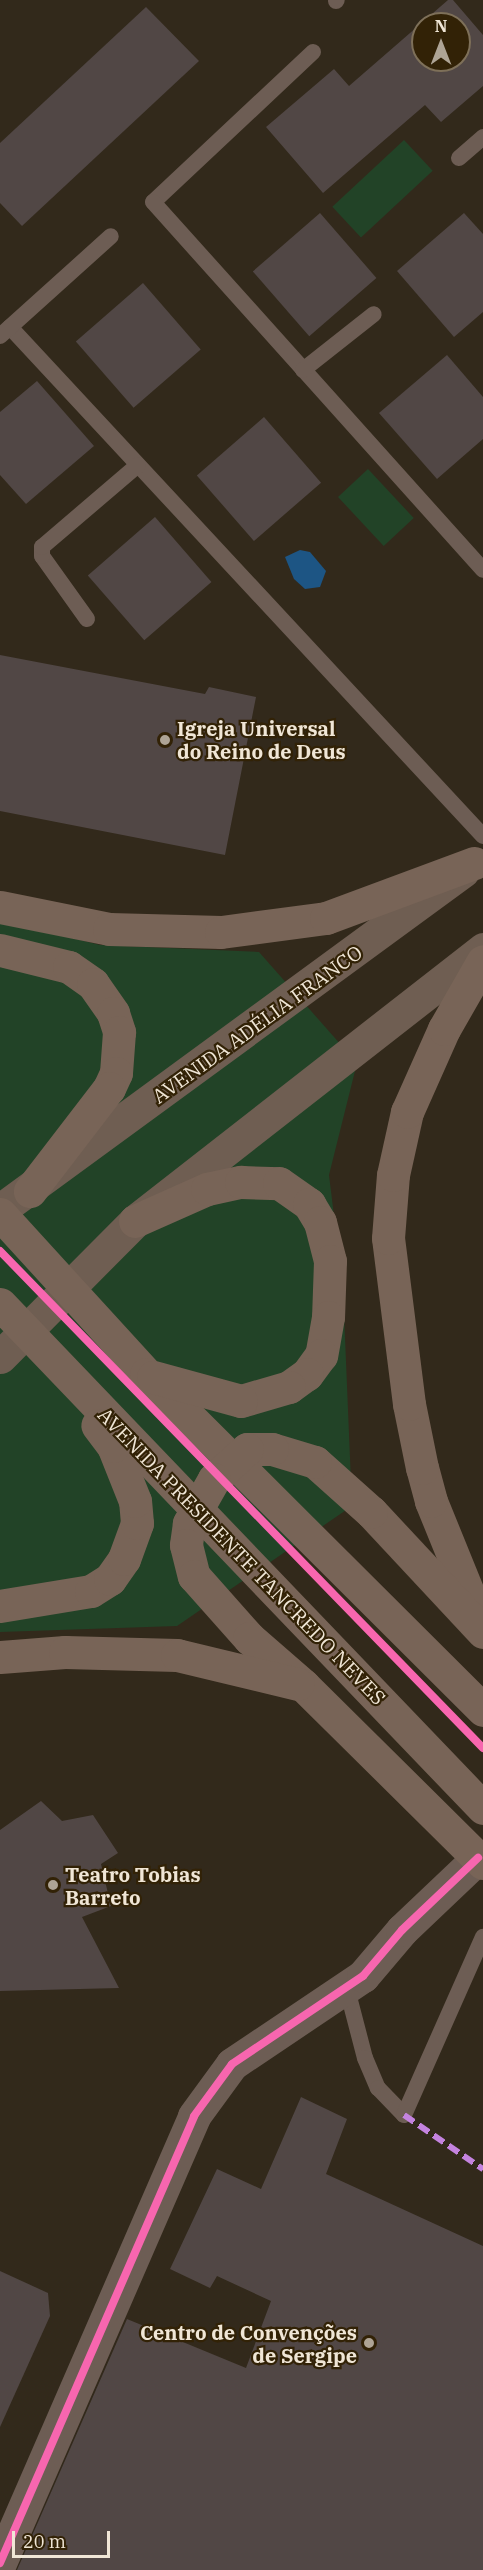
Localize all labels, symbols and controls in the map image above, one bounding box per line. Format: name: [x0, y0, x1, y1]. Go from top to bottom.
north arrow: [411, 12, 471, 72]
text: N: [435, 16, 447, 36]
place label: Igreja Universal do Reino de Deus: [177, 716, 346, 763]
marker: Igreja Universal do Reino de Deus: [158, 733, 172, 747]
street label: AVENIDA ADÉLIA FRANCO: [147, 940, 367, 1108]
street label: AVENIDA PRESIDENTE TANCREDO NEVES: [93, 1403, 391, 1709]
place label: Teatro Tobias Barreto: [65, 1862, 201, 1909]
marker: Teatro Tobias Barreto: [46, 1878, 60, 1892]
place label: Centro de Convenções de Sergipe: [140, 2320, 357, 2367]
marker: Centro de Convenções de Sergipe: [362, 2336, 376, 2350]
scale bar: [15, 2519, 112, 2557]
text: 20 m: [23, 2530, 66, 2553]

